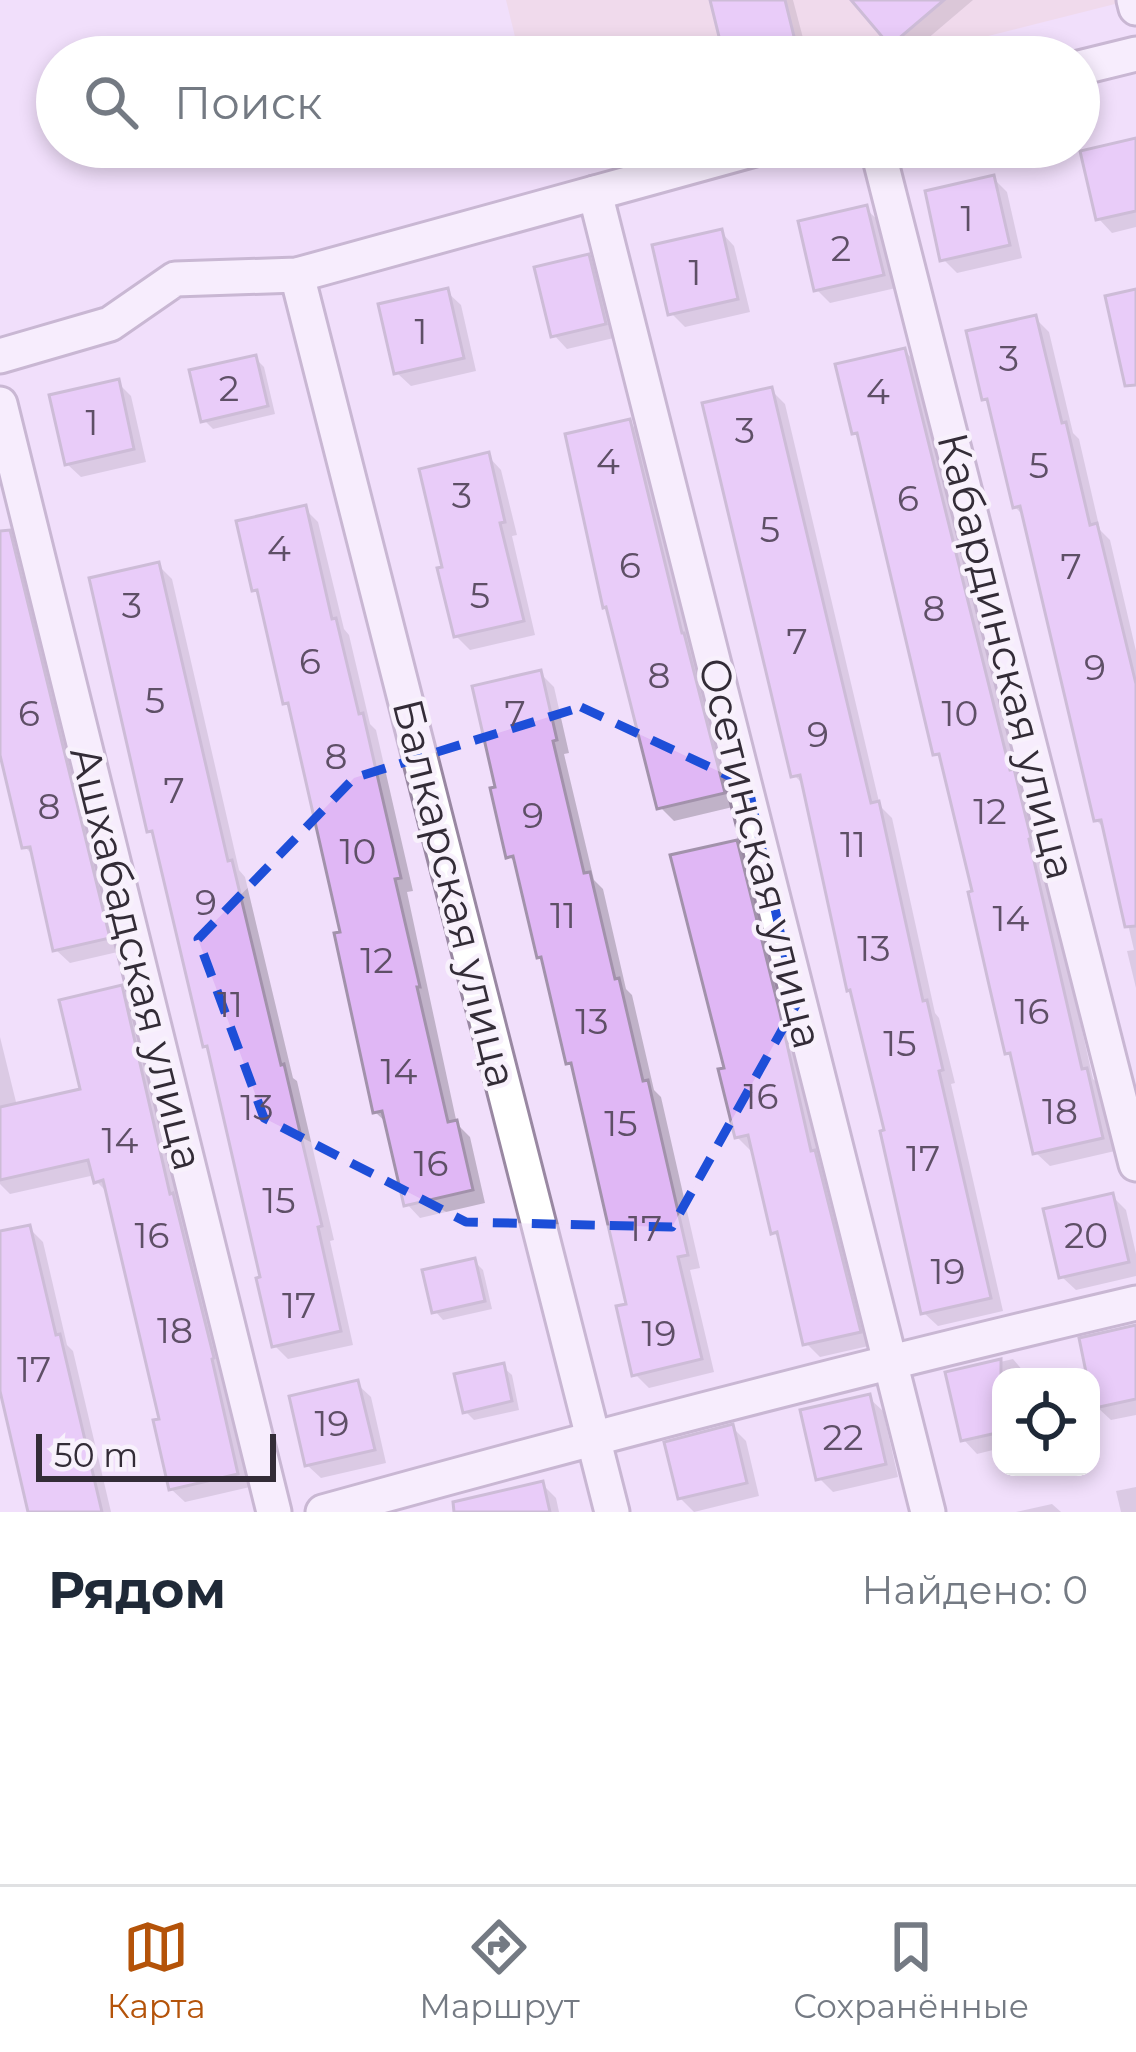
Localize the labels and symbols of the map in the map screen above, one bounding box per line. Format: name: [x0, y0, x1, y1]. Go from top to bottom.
house number: 1: [961, 196, 974, 240]
house number: 2: [831, 226, 851, 270]
house number: 1: [689, 250, 702, 294]
house number: 1: [415, 309, 428, 353]
house number: 3: [999, 336, 1019, 380]
house number: 2: [219, 366, 239, 410]
house number: 4: [866, 369, 890, 413]
house number: 1: [86, 400, 99, 444]
house number: 3: [735, 408, 755, 452]
street label: Кабардинская улица: [926, 427, 1088, 885]
house number: 4: [596, 439, 620, 483]
house number: 5: [1029, 443, 1049, 487]
house number: 3: [452, 473, 472, 517]
house number: 6: [897, 476, 919, 520]
house number: 5: [760, 507, 780, 551]
house number: 4: [267, 526, 291, 570]
house number: 6: [619, 543, 641, 587]
house number: 7: [1060, 544, 1082, 588]
house number: 5: [470, 573, 490, 617]
house number: 3: [122, 583, 142, 627]
house number: 8: [923, 586, 945, 630]
house number: 7: [786, 619, 808, 663]
house number: 6: [299, 639, 321, 683]
house number: 9: [1084, 645, 1106, 689]
street label: Осетинская улица: [687, 652, 835, 1054]
house number: 8: [648, 653, 670, 697]
house number: 5: [145, 678, 165, 722]
house number: 6: [18, 691, 40, 735]
house number: 7: [504, 691, 526, 735]
house number: 10: [942, 691, 978, 735]
street label: Балкарская улица: [382, 693, 528, 1093]
house number: 9: [807, 712, 829, 756]
house number: 8: [325, 734, 347, 778]
street label: Ашхабадская улица: [59, 740, 215, 1176]
house number: 7: [163, 768, 185, 812]
house number: 8: [38, 784, 60, 828]
house number: 12: [973, 789, 1007, 833]
house number: 9: [522, 793, 544, 837]
house number: 11: [840, 822, 866, 866]
house number: 10: [340, 829, 376, 873]
house number: 9: [195, 880, 217, 924]
house number: 11: [550, 893, 576, 937]
house number: 14: [993, 896, 1030, 940]
house number: 13: [857, 926, 891, 970]
house number: 12: [360, 938, 394, 982]
house number: 11: [217, 982, 243, 1026]
house number: 16: [1015, 989, 1049, 1033]
house number: 13: [575, 999, 609, 1043]
house number: 15: [883, 1021, 917, 1065]
house number: 14: [381, 1049, 418, 1093]
house number: 16: [744, 1074, 778, 1118]
house number: 13: [240, 1085, 274, 1129]
house number: 18: [1042, 1089, 1078, 1133]
house number: 15: [604, 1101, 638, 1145]
house number: 14: [102, 1118, 139, 1162]
house number: 17: [906, 1136, 940, 1180]
house number: 16: [414, 1141, 448, 1185]
house number: 15: [262, 1178, 296, 1222]
house number: 17: [628, 1206, 662, 1250]
house number: 16: [135, 1213, 169, 1257]
house number: 20: [1064, 1213, 1108, 1257]
house number: 19: [931, 1249, 965, 1293]
house number: 17: [282, 1283, 316, 1327]
house number: 18: [157, 1308, 193, 1352]
house number: 19: [642, 1311, 676, 1355]
house number: 17: [17, 1347, 51, 1391]
house number: 19: [315, 1401, 349, 1445]
house number: 22: [823, 1415, 863, 1459]
scale bar: [36, 1428, 276, 1481]

